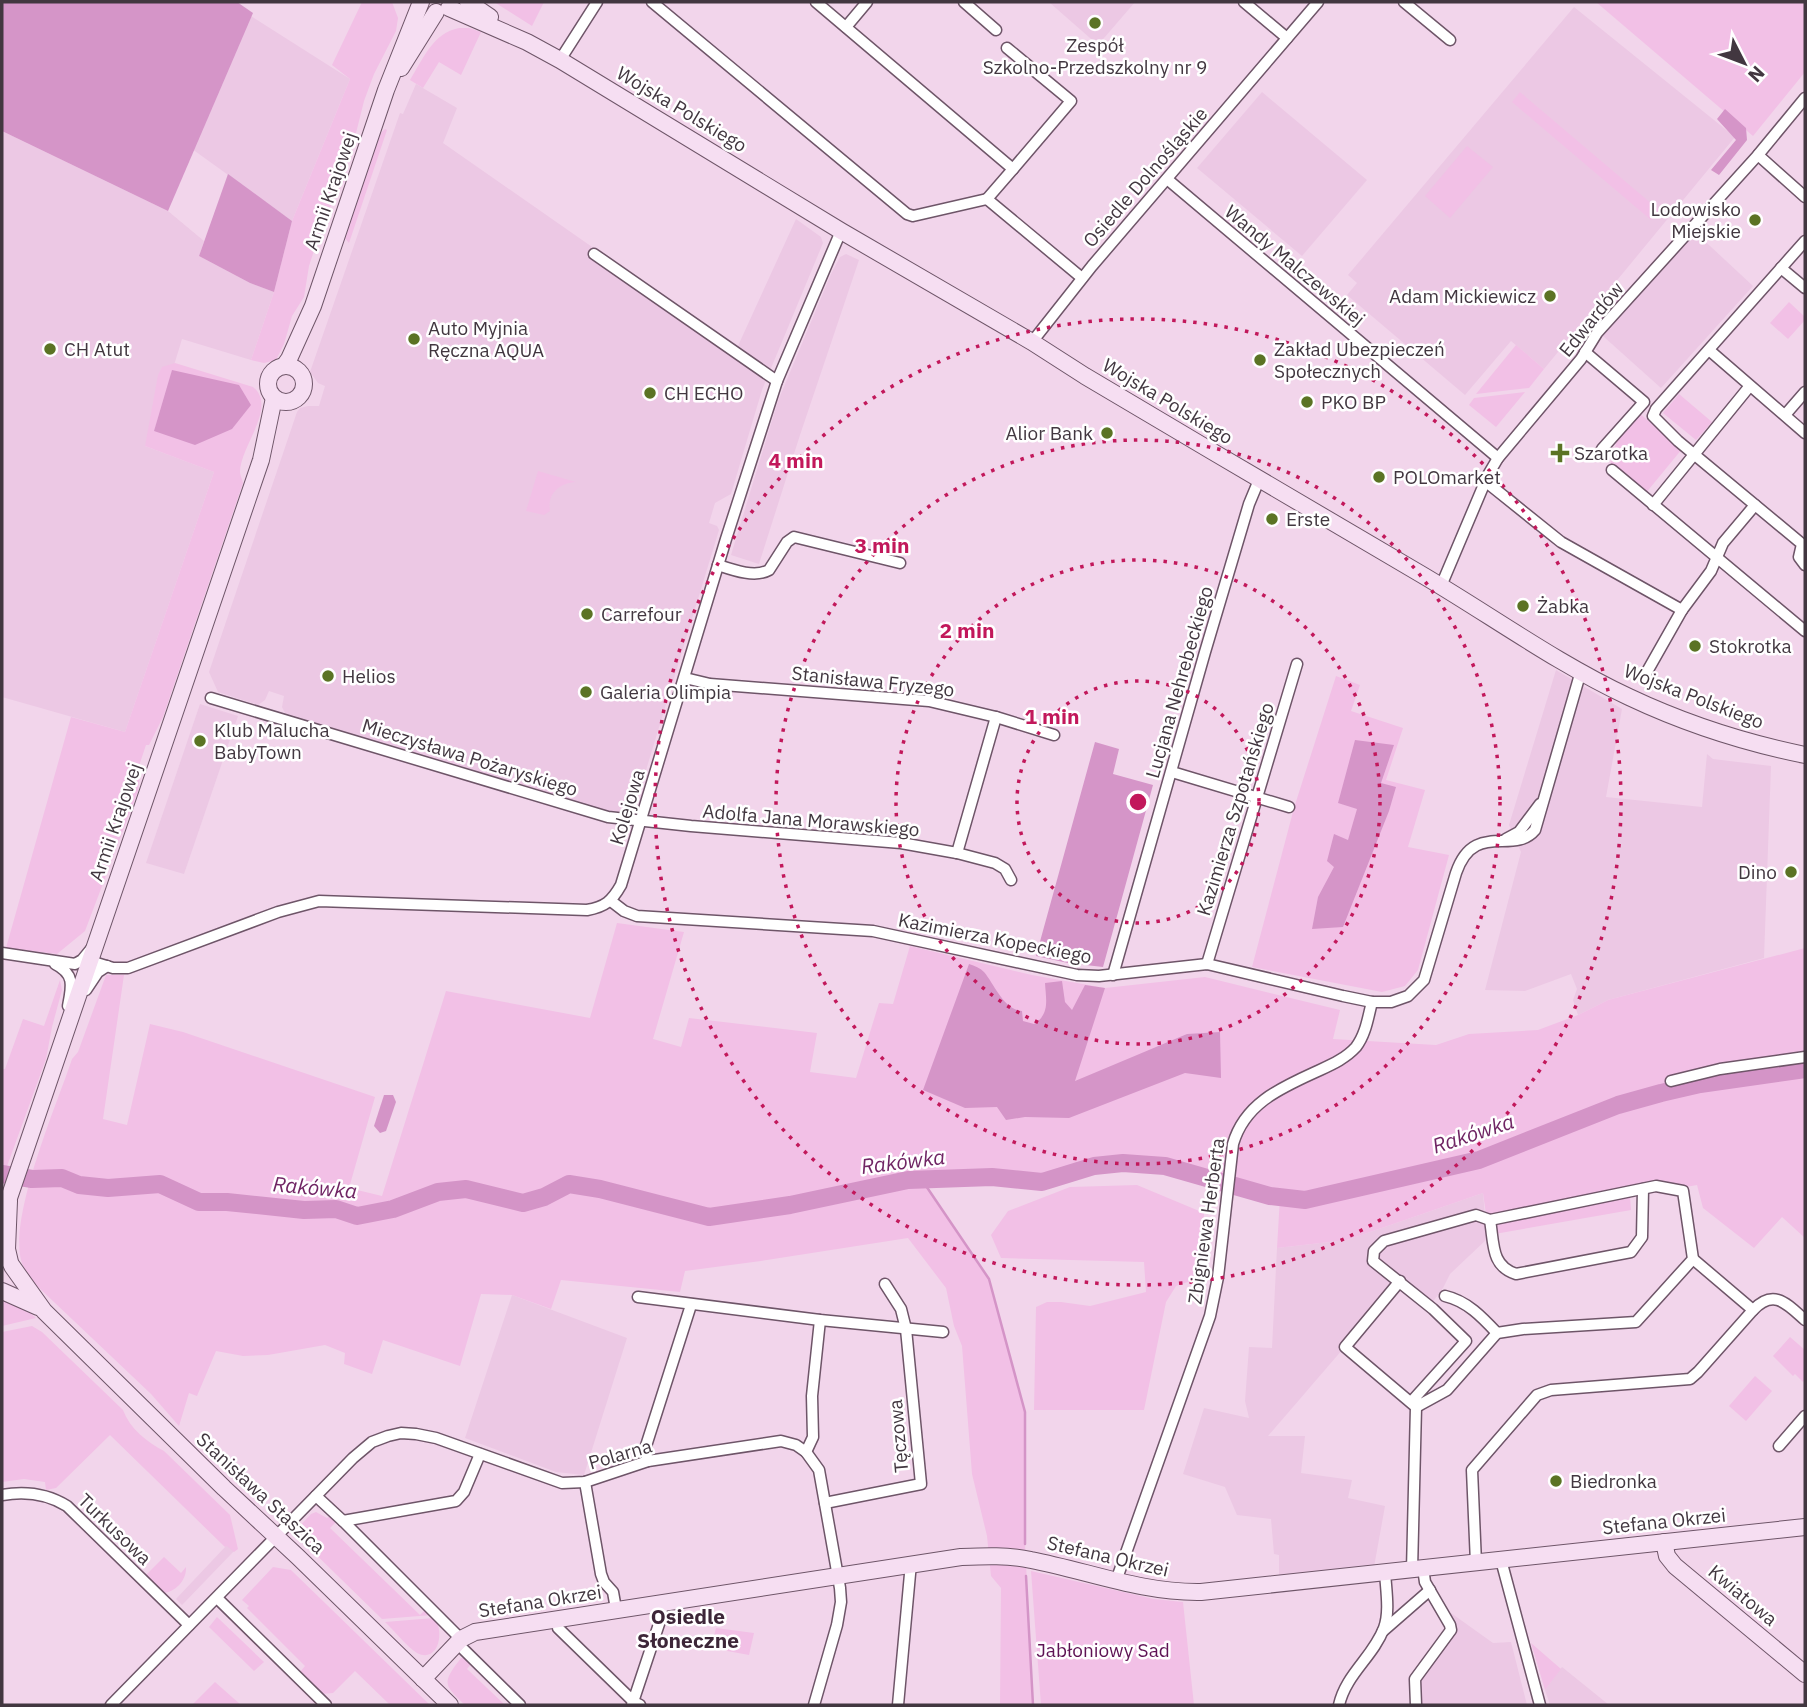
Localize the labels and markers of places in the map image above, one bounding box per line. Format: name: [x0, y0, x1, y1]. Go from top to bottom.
marker: Zespół Szkolno-Przedszkolny nr 9: [1087, 15, 1103, 31]
place label: Zespół Szkolno-Przedszkolny nr 9: [983, 33, 1207, 79]
place label: Lodowisko Miejskie: [1651, 197, 1741, 243]
marker: Lodowisko Miejskie: [1747, 212, 1763, 228]
place label: Adam Mickiewicz: [1389, 284, 1536, 308]
marker: Adam Mickiewicz: [1542, 288, 1558, 304]
place label: Auto Myjnia Ręczna AQUA: [428, 316, 544, 362]
marker: Auto Myjnia Ręczna AQUA: [406, 331, 422, 347]
place label: CH Atut: [64, 337, 130, 361]
place label: Zakład Ubezpieczeń Społecznych: [1274, 337, 1445, 383]
marker: CH Atut: [42, 341, 58, 357]
marker: Zakład Ubezpieczeń Społecznych: [1252, 352, 1268, 368]
place label: CH ECHO: [664, 381, 743, 405]
marker: CH ECHO: [642, 385, 658, 401]
place label: PKO BP: [1321, 390, 1386, 414]
marker: PKO BP: [1299, 394, 1315, 410]
place label: Alior Bank: [1005, 421, 1093, 445]
marker: Alior Bank: [1099, 425, 1115, 441]
place label: Szarotka: [1574, 441, 1648, 465]
marker: Szarotka: [1552, 445, 1568, 461]
place label: POLOmarket: [1393, 465, 1501, 489]
marker: POLOmarket: [1371, 469, 1387, 485]
place label: Erste: [1286, 507, 1330, 531]
marker: Erste: [1264, 511, 1280, 527]
place label: Żabka: [1537, 594, 1589, 618]
marker: Żabka: [1515, 598, 1531, 614]
place label: Carrefour: [601, 602, 682, 626]
marker: Carrefour: [579, 606, 595, 622]
place label: Stokrotka: [1709, 634, 1792, 658]
marker: Stokrotka: [1687, 638, 1703, 654]
place label: Helios: [342, 664, 396, 688]
marker: Helios: [320, 668, 336, 684]
place label: Galeria Olimpia: [600, 680, 731, 704]
marker: Galeria Olimpia: [578, 684, 594, 700]
place label: Klub Malucha BabyTown: [214, 718, 330, 764]
marker: Klub Malucha BabyTown: [192, 733, 208, 749]
centre of rings: [1126, 790, 1150, 814]
place label: Dino: [1738, 860, 1777, 884]
marker: Dino: [1783, 864, 1799, 880]
place label: Biedronka: [1570, 1469, 1657, 1493]
marker: Biedronka: [1548, 1473, 1564, 1489]

